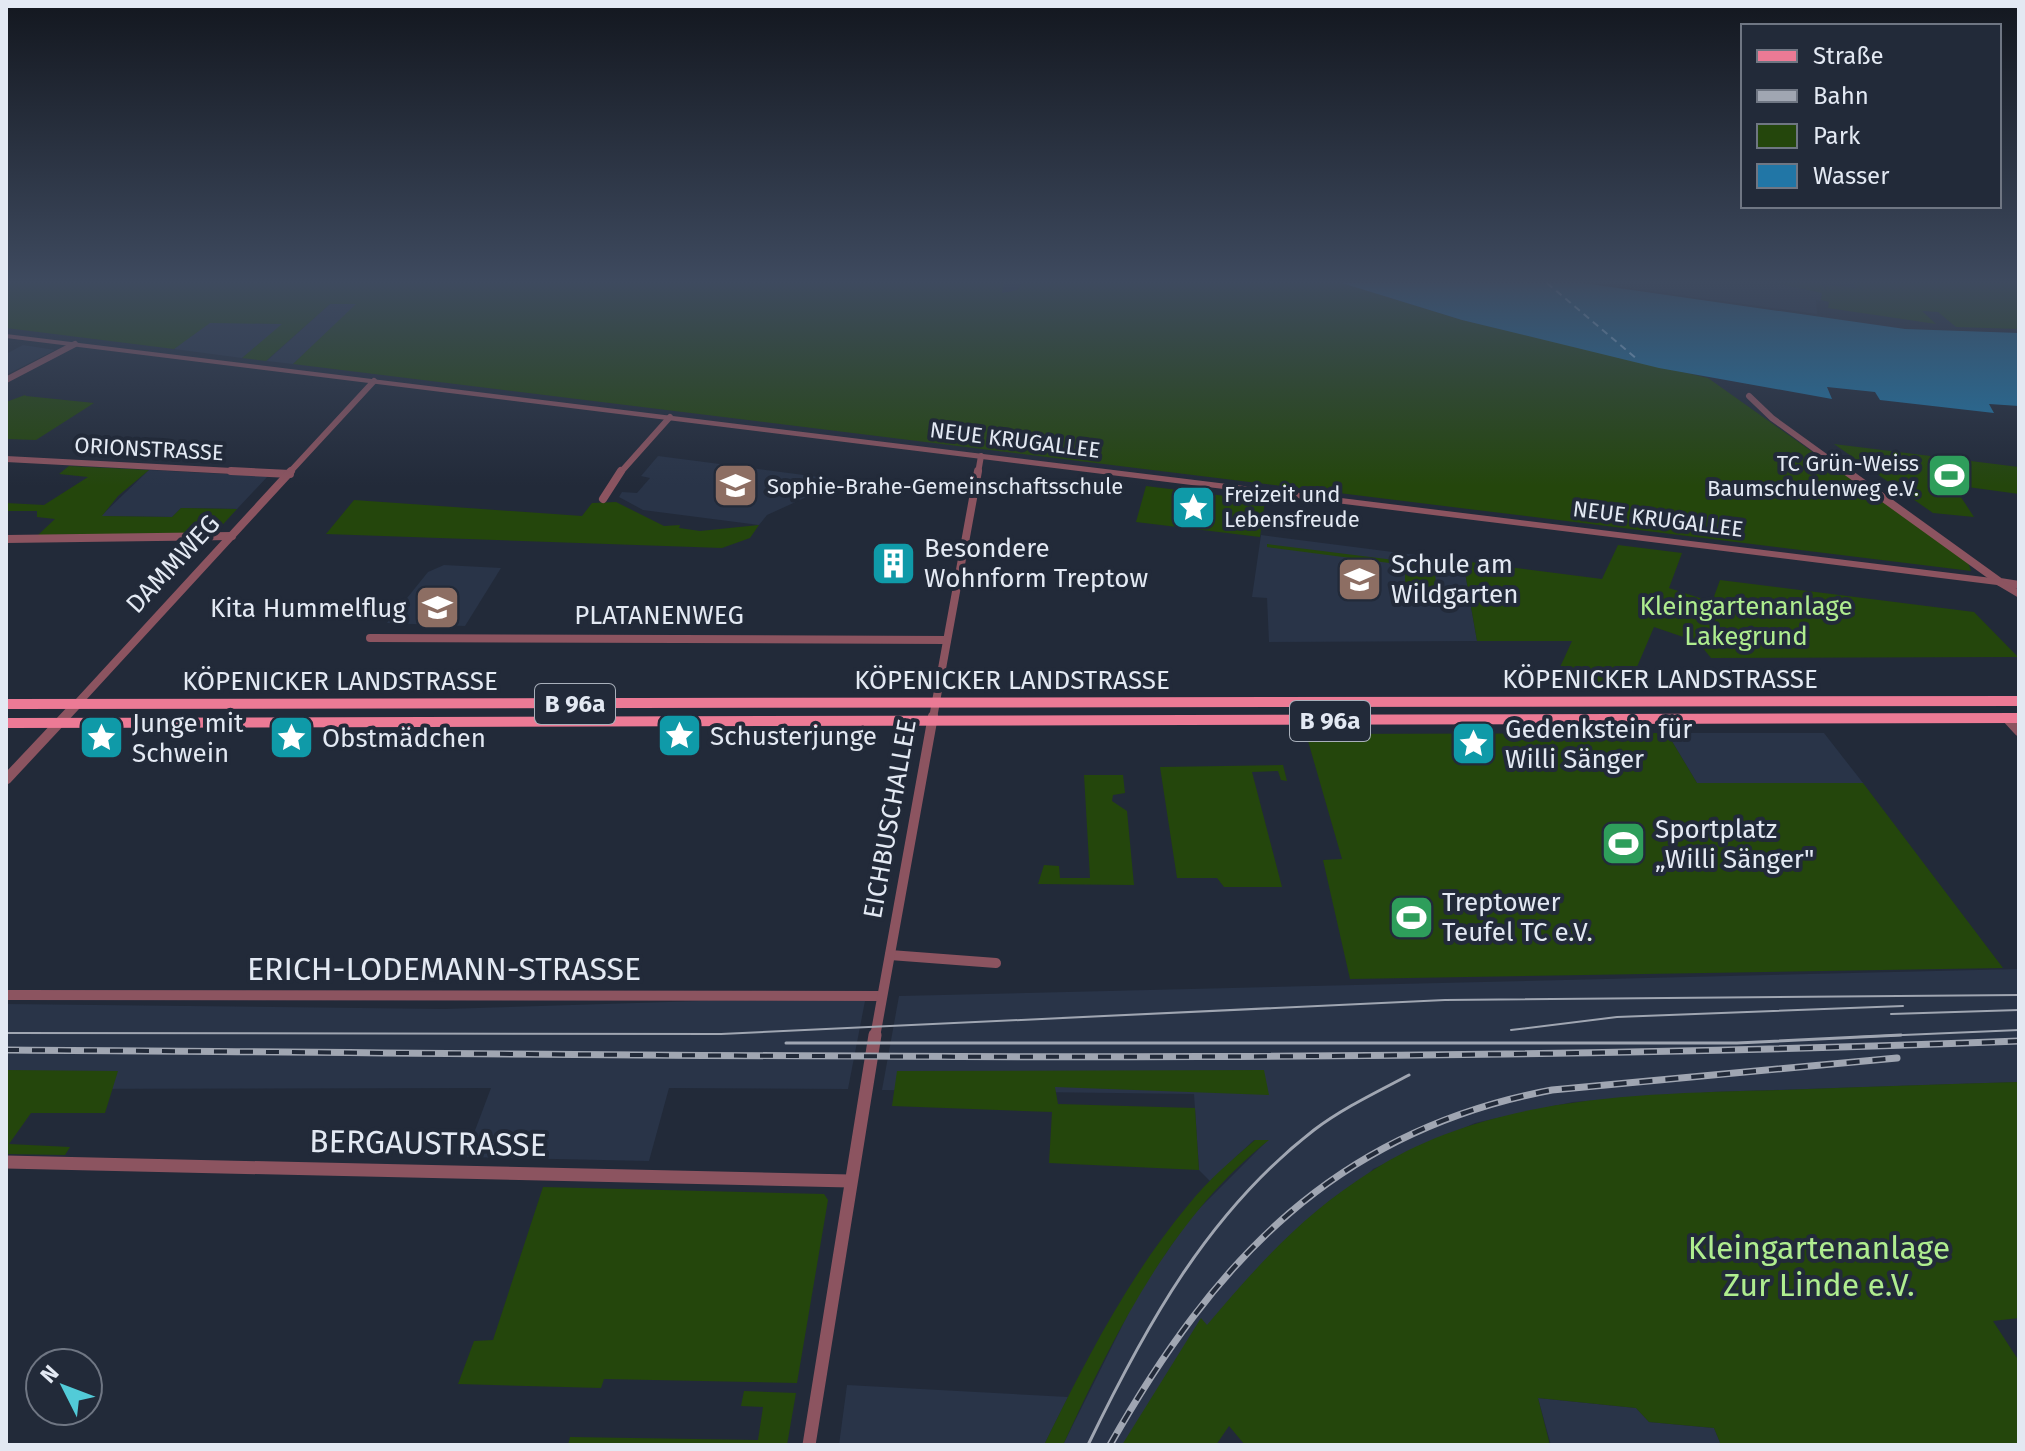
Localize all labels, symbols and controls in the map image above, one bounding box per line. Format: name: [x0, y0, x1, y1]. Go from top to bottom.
legend: [1741, 24, 2001, 208]
text: Straße: [1813, 42, 1884, 70]
text: Bahn: [1813, 82, 1869, 110]
text: Park: [1813, 122, 1861, 150]
text: Wasser: [1813, 162, 1890, 190]
street label: NEUE KRUGALLEE: [928, 416, 1102, 464]
street label: ORIONSTRASSE: [74, 432, 224, 466]
place label: TC Grün-Weiss Baumschulenweg e.V.: [1707, 450, 1919, 502]
sports icon: TC Grün-Weiss Baumschulenweg e.V.: [1926, 452, 1974, 500]
school or university icon: Sophie-Brahe-Gemeinschaftsschule: [712, 462, 760, 510]
place label: Sophie-Brahe-Gemeinschaftsschule: [767, 473, 1123, 500]
place label: Freizeit und Lebensfreude: [1224, 481, 1360, 533]
place icon: Freizeit und Lebensfreude: [1169, 483, 1217, 531]
street label: NEUE KRUGALLEE: [1571, 495, 1745, 543]
street label: DAMMWEG: [120, 508, 226, 620]
place label: Besondere Wohnform Treptow: [924, 533, 1148, 594]
building icon: Besondere Wohnform Treptow: [869, 539, 917, 587]
place label: Schule am Wildgarten: [1391, 549, 1518, 610]
school or university icon: Schule am Wildgarten: [1336, 555, 1384, 603]
school or university icon: Kita Hummelflug: [413, 584, 461, 632]
park label: Kleingartenanlage Lakegrund: [1639, 591, 1853, 652]
place label: Kita Hummelflug: [210, 593, 406, 624]
street label: PLATANENWEG: [574, 600, 744, 631]
street label: KÖPENICKER LANDSTRASSE: [1502, 664, 1818, 695]
street label: KÖPENICKER LANDSTRASSE: [854, 665, 1170, 696]
street label: KÖPENICKER LANDSTRASSE: [182, 666, 498, 697]
road number: B 96a: [535, 684, 615, 724]
road number: B 96a: [1290, 701, 1370, 741]
place label: Junge mit Schwein: [132, 708, 244, 769]
place icon: Schusterjunge: [655, 712, 703, 760]
place icon: Junge mit Schwein: [77, 714, 125, 762]
place icon: Obstmädchen: [267, 714, 315, 762]
place label: Gedenkstein für Willi Sänger: [1505, 714, 1692, 775]
street label: EICHBUSCHALLEE: [857, 717, 923, 921]
place icon: Gedenkstein für Willi Sänger: [1450, 720, 1498, 768]
place label: Schusterjunge: [710, 721, 877, 752]
place label: Obstmädchen: [322, 723, 486, 754]
place label: Sportplatz „Willi Sänger": [1655, 814, 1814, 875]
sports icon: Sportplatz „Willi Sänger": [1600, 820, 1648, 868]
place label: Treptower Teufel TC e.V.: [1442, 887, 1593, 948]
sports icon: Treptower Teufel TC e.V.: [1387, 893, 1435, 941]
street label: ERICH-LODEMANN-STRASSE: [247, 950, 641, 988]
street label: BERGAUSTRASSE: [309, 1122, 547, 1164]
park label: Kleingartenanlage Zur Linde e.V.: [1688, 1229, 1950, 1304]
north arrow: [24, 1347, 104, 1427]
text: N: [35, 1359, 64, 1388]

